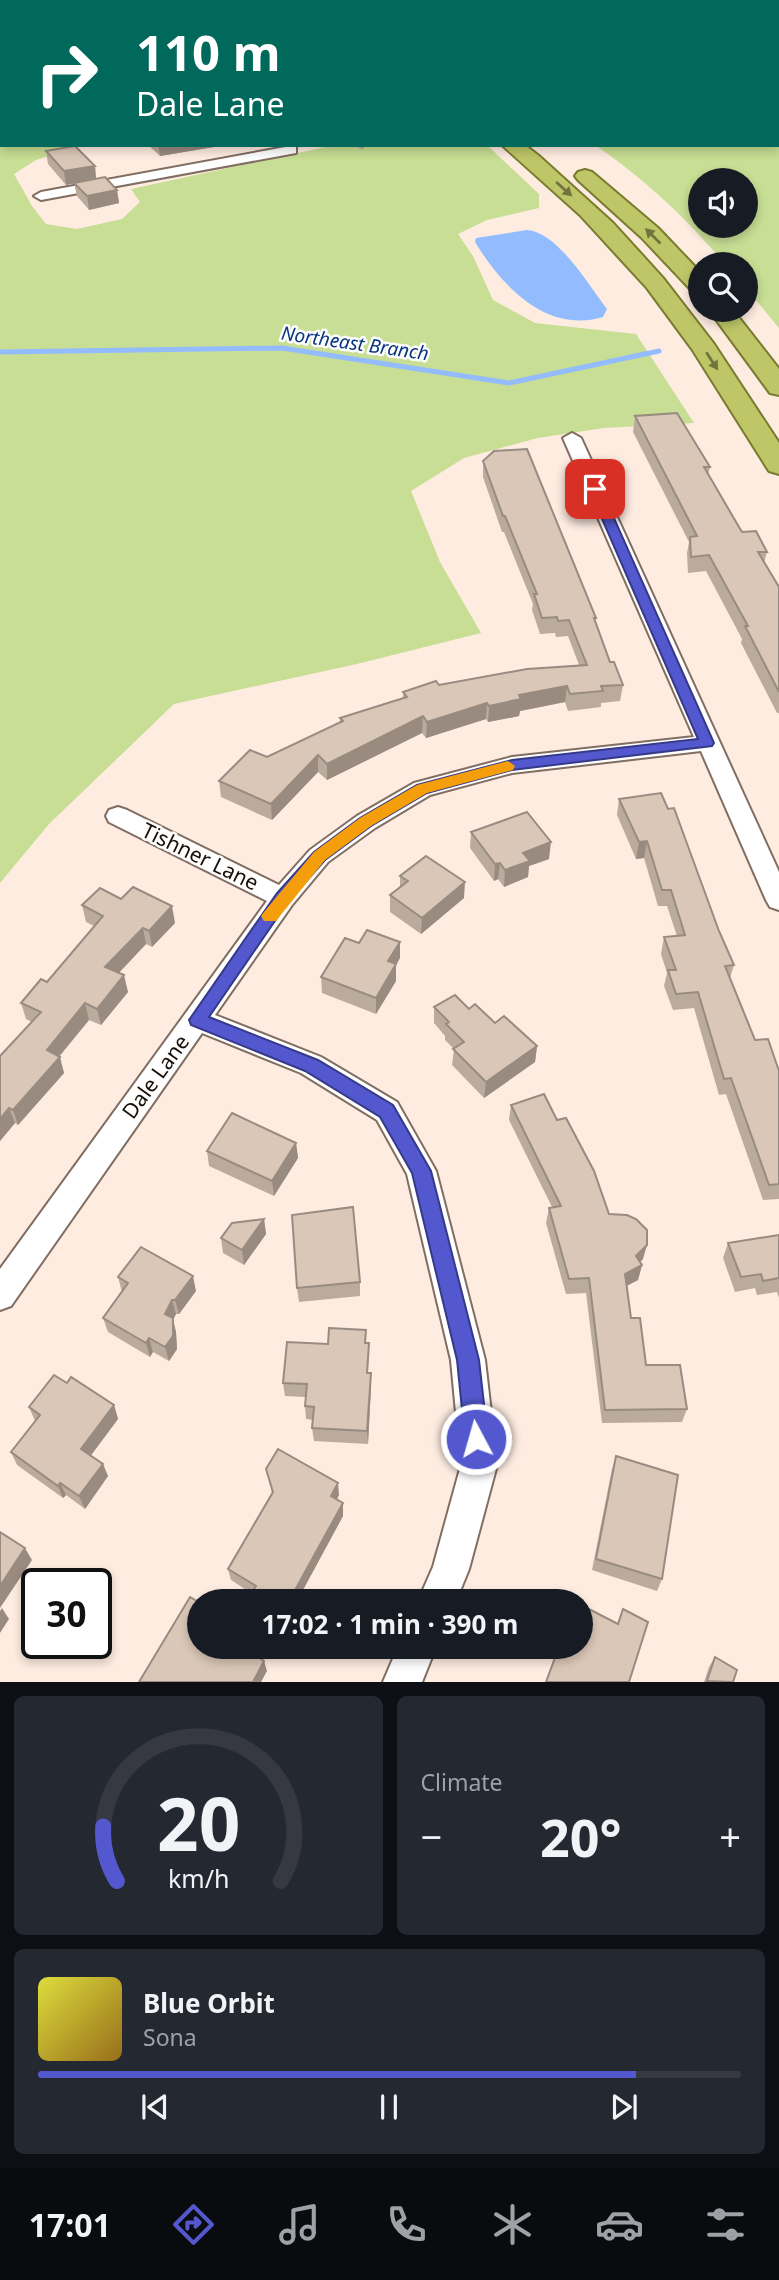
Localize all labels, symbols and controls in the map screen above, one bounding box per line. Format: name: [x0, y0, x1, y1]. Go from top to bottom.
text: 110 m: [136, 19, 281, 85]
icon: right: [21, 28, 112, 119]
text: Dale Lane: [136, 82, 284, 125]
map controls: [688, 168, 758, 322]
button: sound: [688, 168, 758, 238]
one-way arrow: [556, 181, 573, 196]
one-way arrow: [645, 228, 661, 244]
button: search: [688, 252, 758, 322]
water label: Northeast Branch: [280, 320, 430, 366]
one-way arrow: [705, 352, 719, 370]
pin: [565, 459, 625, 519]
icon: arrive: [576, 470, 614, 508]
street label: Tishner Lane: [137, 816, 264, 896]
street label: Dale Lane: [115, 1029, 195, 1124]
position arrow: [439, 1402, 513, 1476]
speed limit sign: 30: [21, 1568, 112, 1659]
text: 17:02 · 1 min · 390 m: [262, 1606, 518, 1642]
text: Climate: [421, 1766, 503, 1798]
text: 20: [157, 1774, 240, 1873]
text: 20°: [540, 1801, 622, 1872]
text: −: [421, 1810, 442, 1862]
text: +: [719, 1810, 741, 1862]
text: km/h: [167, 1861, 229, 1895]
text: Blue Orbit: [143, 1985, 275, 2021]
text: Sona: [143, 2021, 197, 2053]
icon: previous: [136, 2088, 174, 2126]
icon: pause: [370, 2088, 408, 2126]
icon: next: [605, 2088, 643, 2126]
icon: directions: [169, 2200, 218, 2249]
icon: music: [275, 2200, 324, 2249]
icon: phone: [382, 2200, 431, 2249]
icon: climate: [488, 2200, 537, 2249]
icon: car: [595, 2200, 644, 2249]
icon: filters: [701, 2200, 750, 2249]
text: 17:01: [29, 2203, 111, 2246]

